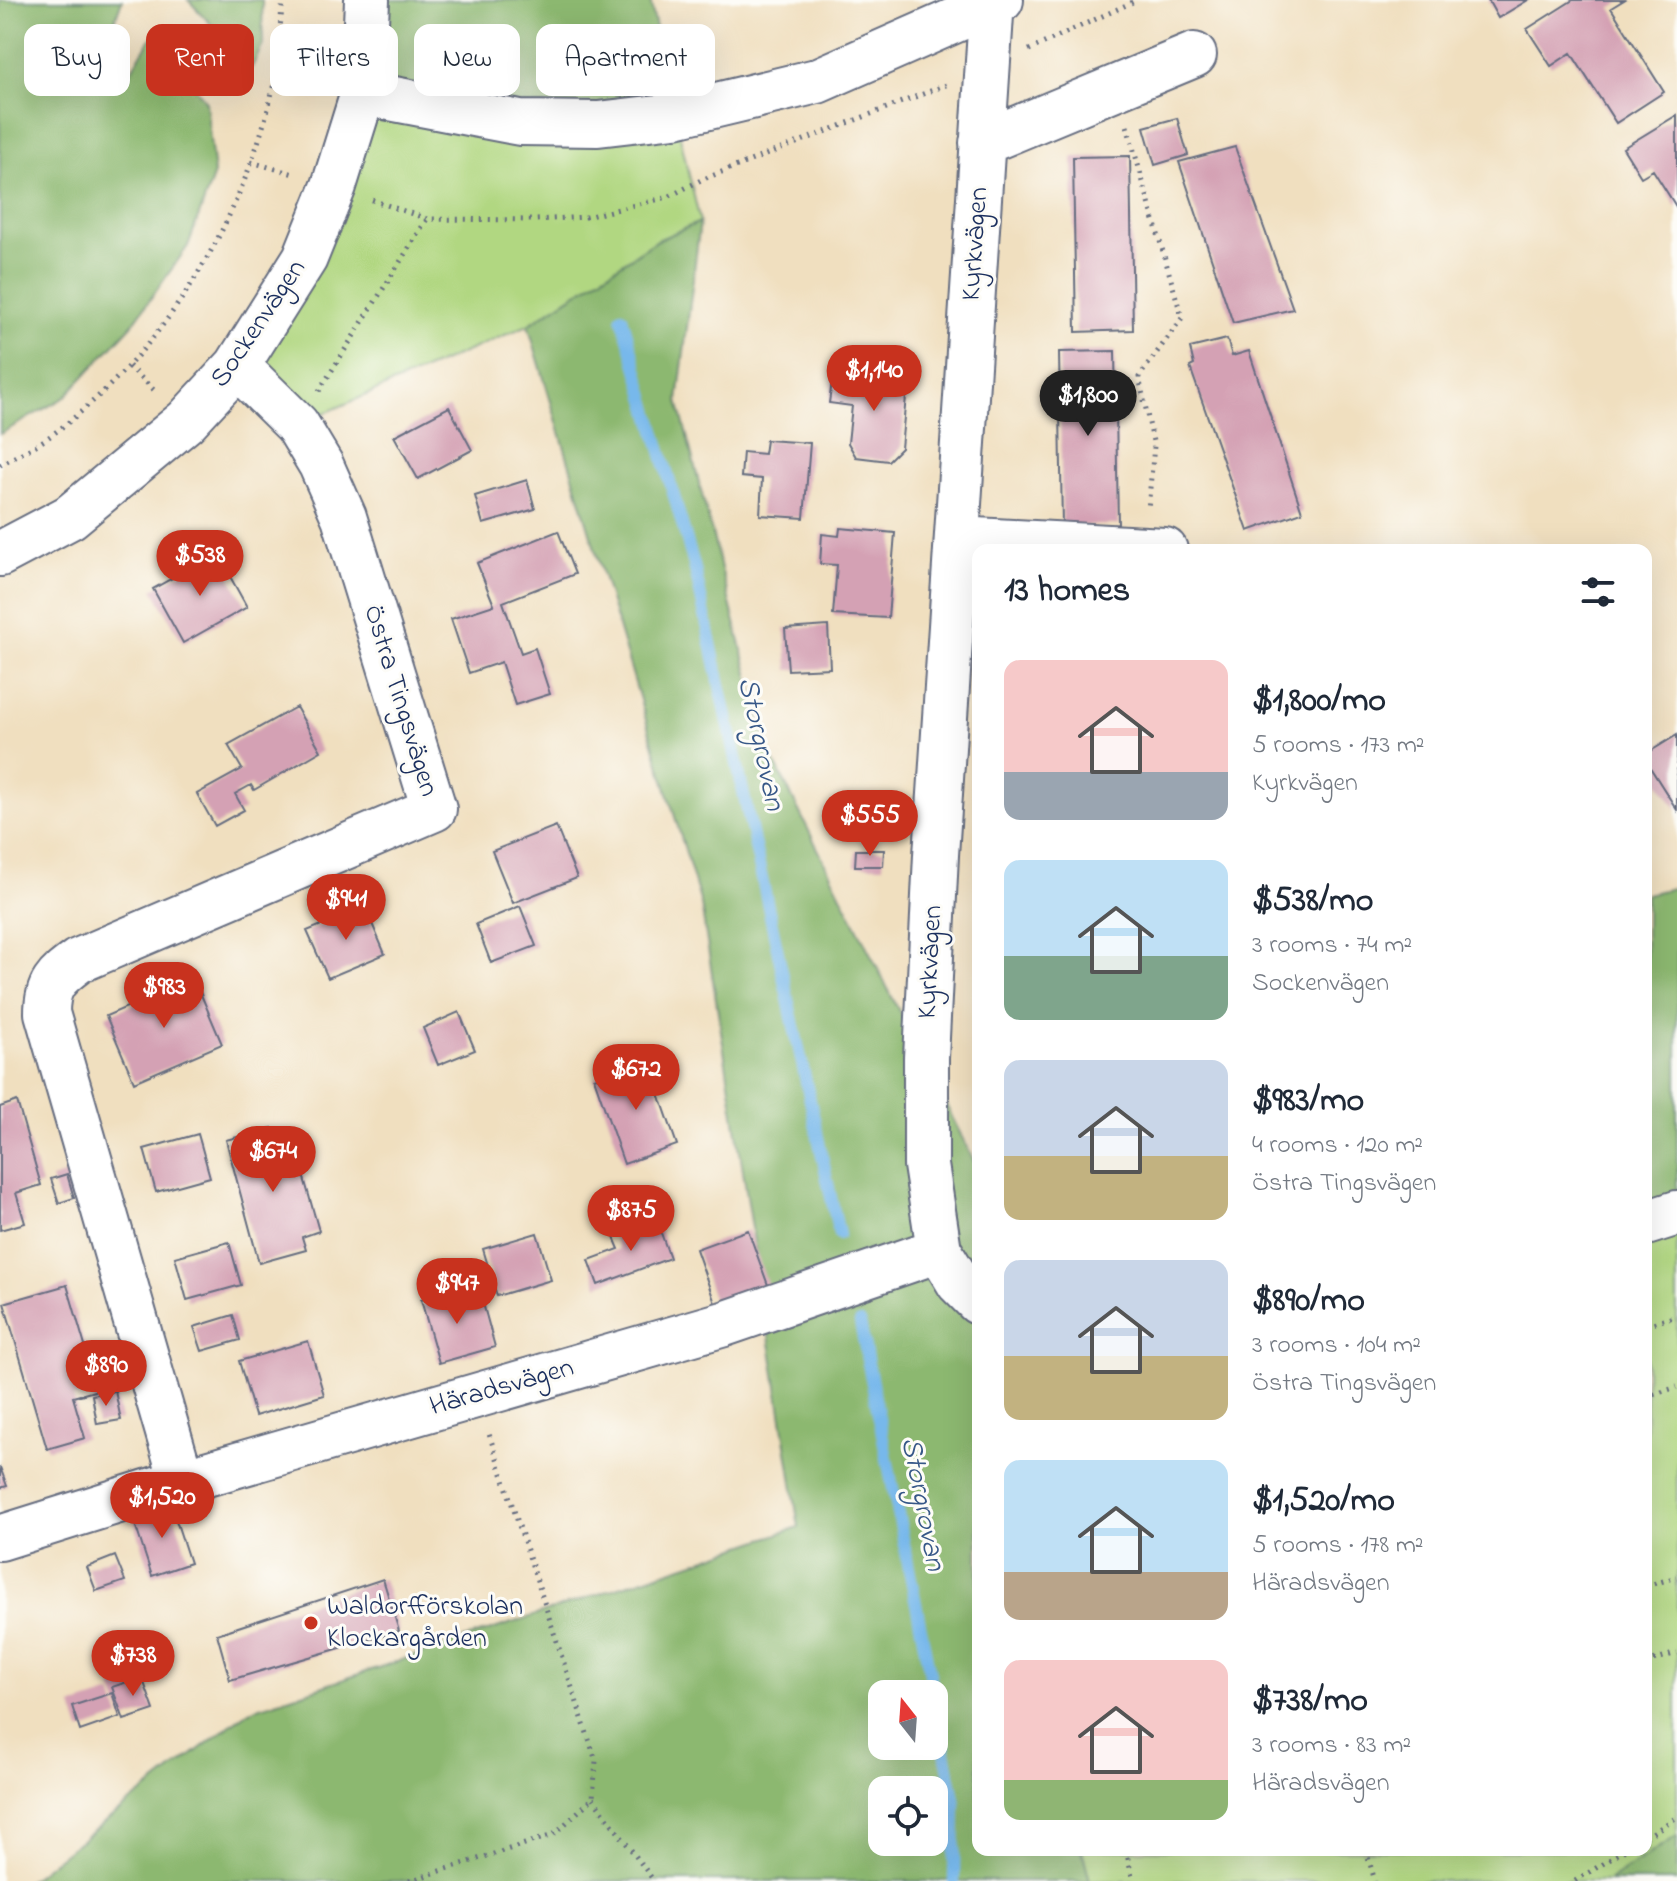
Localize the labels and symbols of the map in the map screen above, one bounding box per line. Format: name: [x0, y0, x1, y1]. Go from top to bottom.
street label: Kyrkvägen: [952, 186, 1000, 302]
street label: Sockenvägen: [201, 251, 317, 397]
pin: $1,140: [809, 345, 939, 413]
pin: $1,800: [1023, 370, 1153, 438]
pin: $538: [153, 530, 247, 598]
street label: Östra Tingsvägen: [351, 600, 449, 802]
water label: Storgrovan: [724, 673, 796, 816]
pin: $555: [823, 790, 917, 858]
pin: $941: [299, 874, 393, 942]
street label: Kyrkvägen: [908, 904, 954, 1020]
pin: $983: [117, 962, 211, 1030]
pin: $672: [589, 1044, 683, 1112]
pin: $674: [226, 1126, 320, 1194]
pin: $875: [584, 1185, 678, 1253]
pin: $947: [410, 1258, 504, 1326]
pin: $890: [59, 1340, 153, 1408]
street label: Häradsvägen: [425, 1348, 579, 1428]
water label: Storgrovan: [888, 1433, 957, 1576]
pin: $1,520: [97, 1472, 227, 1540]
place label: Waldorfförskolan Klockargården: [327, 1587, 523, 1660]
marker: Waldorfförskolan Klockargården: [302, 1614, 320, 1632]
pin: $738: [86, 1630, 180, 1698]
north arrow: [868, 1680, 948, 1760]

